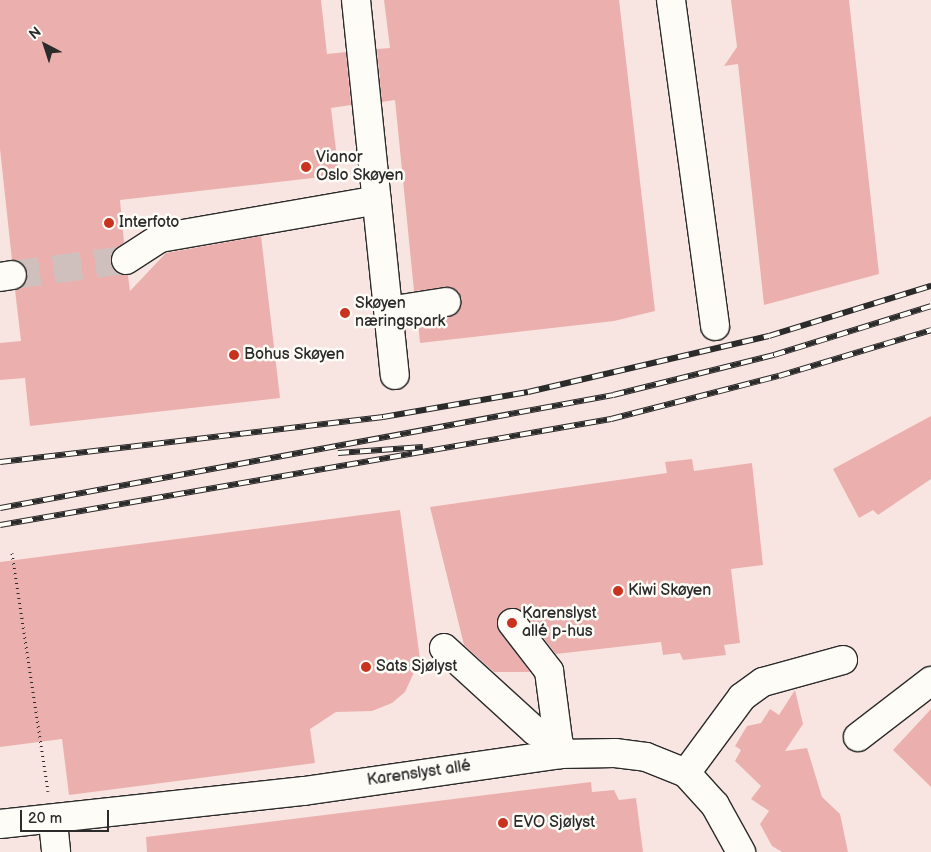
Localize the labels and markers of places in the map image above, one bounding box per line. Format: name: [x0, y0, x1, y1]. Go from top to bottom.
place label: Vianor Oslo Skøyen: [316, 148, 404, 186]
marker: Vianor Oslo Skøyen: [300, 161, 312, 173]
place label: Interfoto: [119, 213, 179, 233]
marker: Interfoto: [103, 217, 115, 229]
place label: Skøyen næringspark: [355, 294, 445, 332]
marker: Skøyen næringspark: [339, 307, 351, 319]
place label: Bohus Skøyen: [244, 345, 345, 365]
marker: Bohus Skøyen: [228, 349, 240, 361]
place label: Kiwi Skøyen: [628, 581, 712, 601]
marker: Kiwi Skøyen: [612, 585, 624, 597]
place label: Karenslyst allé p-hus: [522, 604, 597, 642]
marker: Karenslyst allé p-hus: [506, 617, 518, 629]
place label: Sats Sjølyst: [376, 657, 458, 677]
marker: Sats Sjølyst: [360, 661, 372, 673]
place label: EVO Sjølyst: [513, 813, 595, 833]
marker: EVO Sjølyst: [497, 817, 509, 829]

